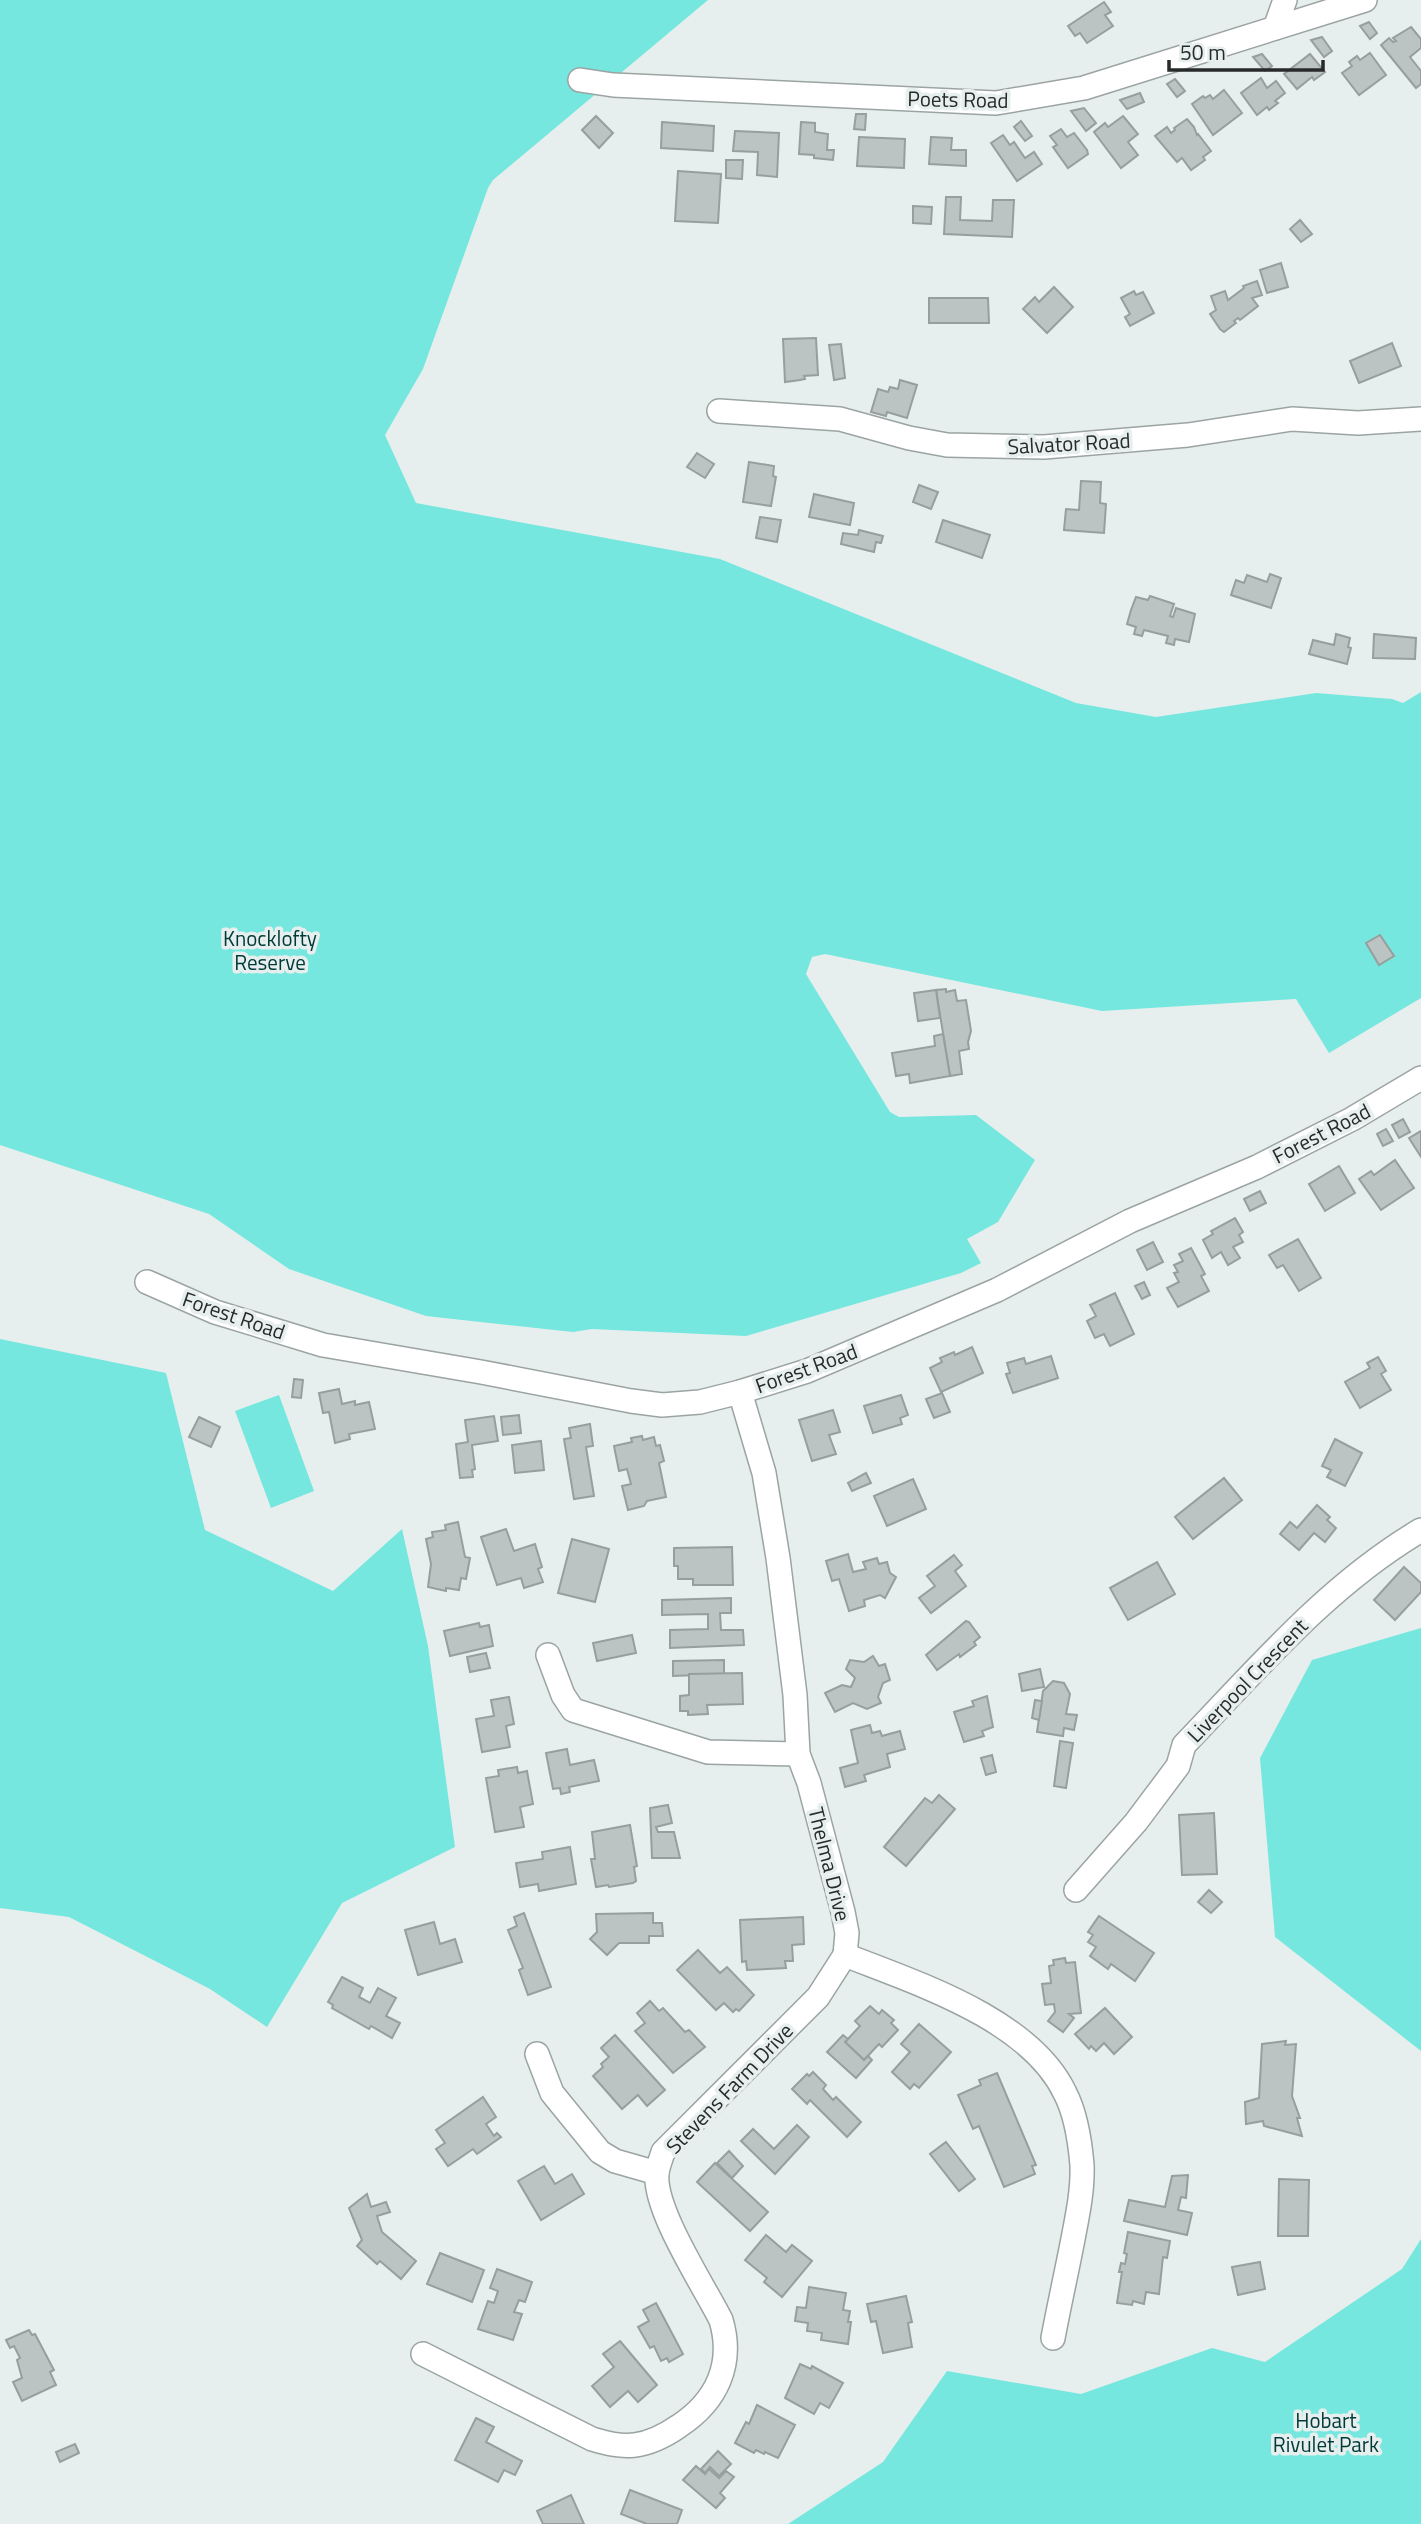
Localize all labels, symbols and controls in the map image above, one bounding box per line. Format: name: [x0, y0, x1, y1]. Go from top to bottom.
scale bar: [1169, 28, 1323, 72]
text: 50 m: [1180, 36, 1226, 68]
street label: Poets Road: [907, 82, 1009, 116]
street label: Salvator Road: [1007, 424, 1131, 462]
park label: Knocklofty Reserve: [223, 922, 317, 978]
street label: Forest Road: [1266, 1095, 1376, 1171]
street label: Forest Road: [178, 1283, 290, 1347]
street label: Forest Road: [750, 1335, 862, 1401]
street label: Liverpool Crescent: [1179, 1610, 1315, 1749]
street label: Thelma Drive: [800, 1804, 860, 1924]
street label: Stevens Farm Drive: [658, 2015, 800, 2161]
park label: Hobart Rivulet Park: [1273, 2404, 1379, 2460]

